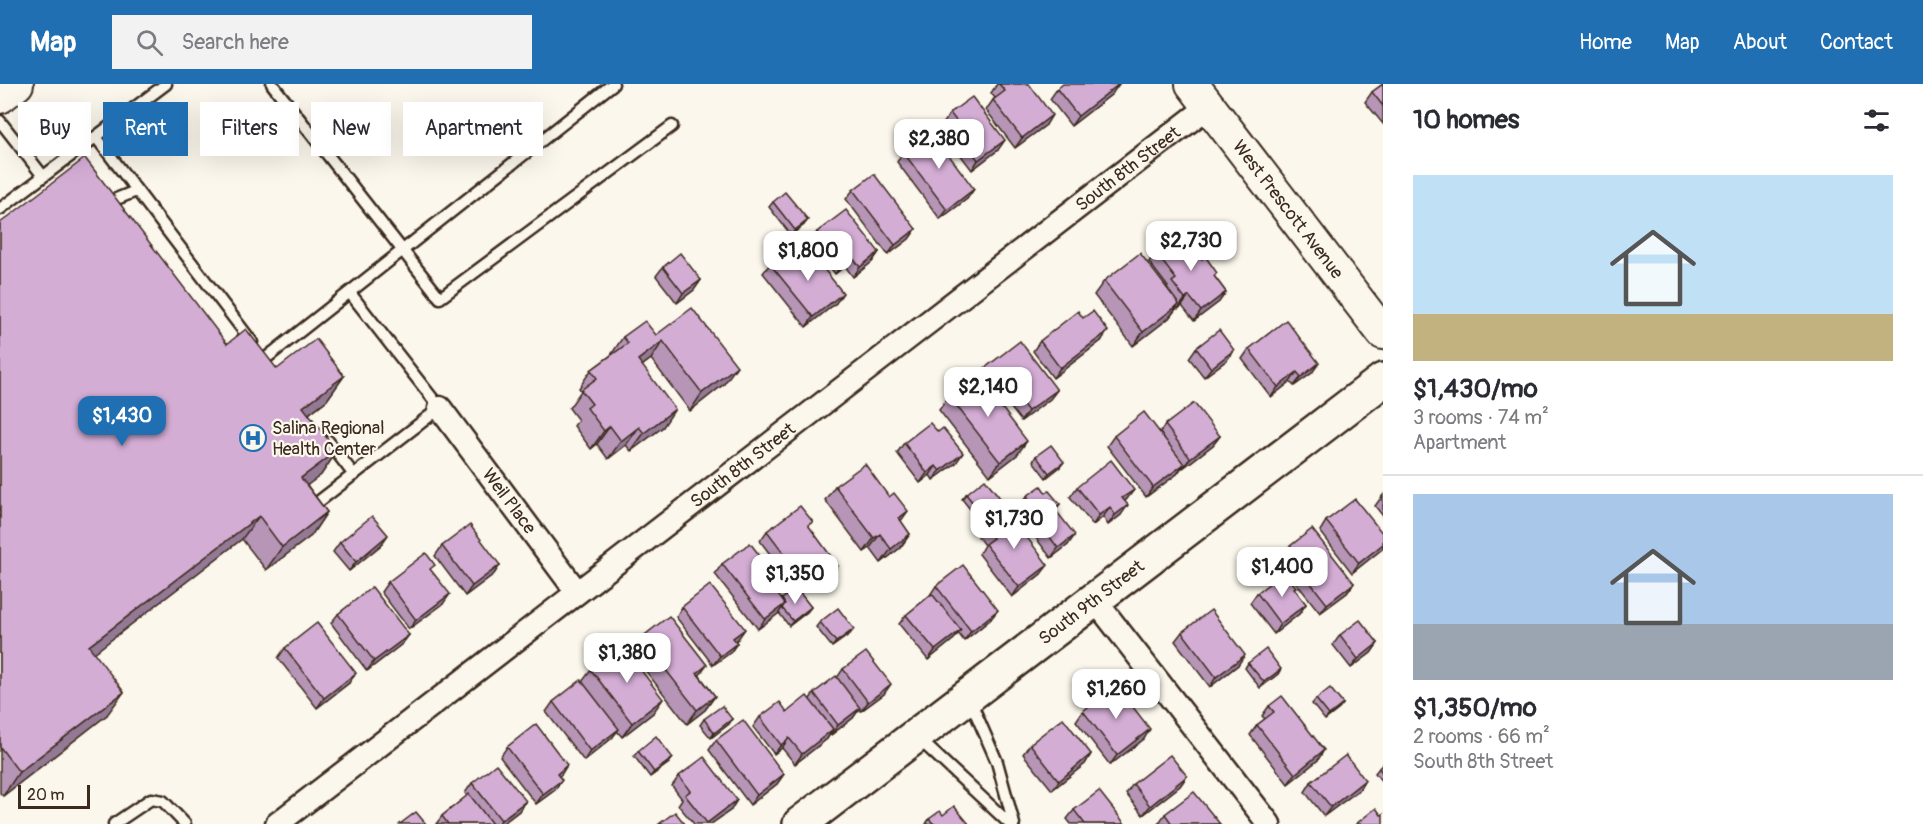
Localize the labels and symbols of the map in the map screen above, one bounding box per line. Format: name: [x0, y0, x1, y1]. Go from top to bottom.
pin: $2,380: [890, 119, 988, 170]
street label: South 8th Street: [1071, 120, 1185, 216]
street label: West Prescott Avenue: [1228, 135, 1349, 283]
pin: $2,730: [1142, 221, 1240, 272]
pin: $1,800: [759, 231, 857, 282]
pin: $2,140: [939, 367, 1037, 418]
pin: $1,430: [73, 396, 171, 447]
place label: Salina Regional Health Center: [272, 417, 385, 461]
street label: South 8th Street: [686, 417, 800, 513]
hospital icon: Salina Regional Health Center: [238, 423, 268, 453]
street label: Weil Place: [477, 464, 541, 539]
pin: $1,730: [965, 499, 1063, 550]
pin: $1,400: [1233, 547, 1331, 598]
pin: $1,350: [746, 554, 844, 605]
street label: South 9th Street: [1034, 554, 1149, 650]
pin: $1,380: [578, 633, 676, 684]
pin: $1,260: [1067, 669, 1165, 720]
scale bar: [18, 782, 90, 810]

